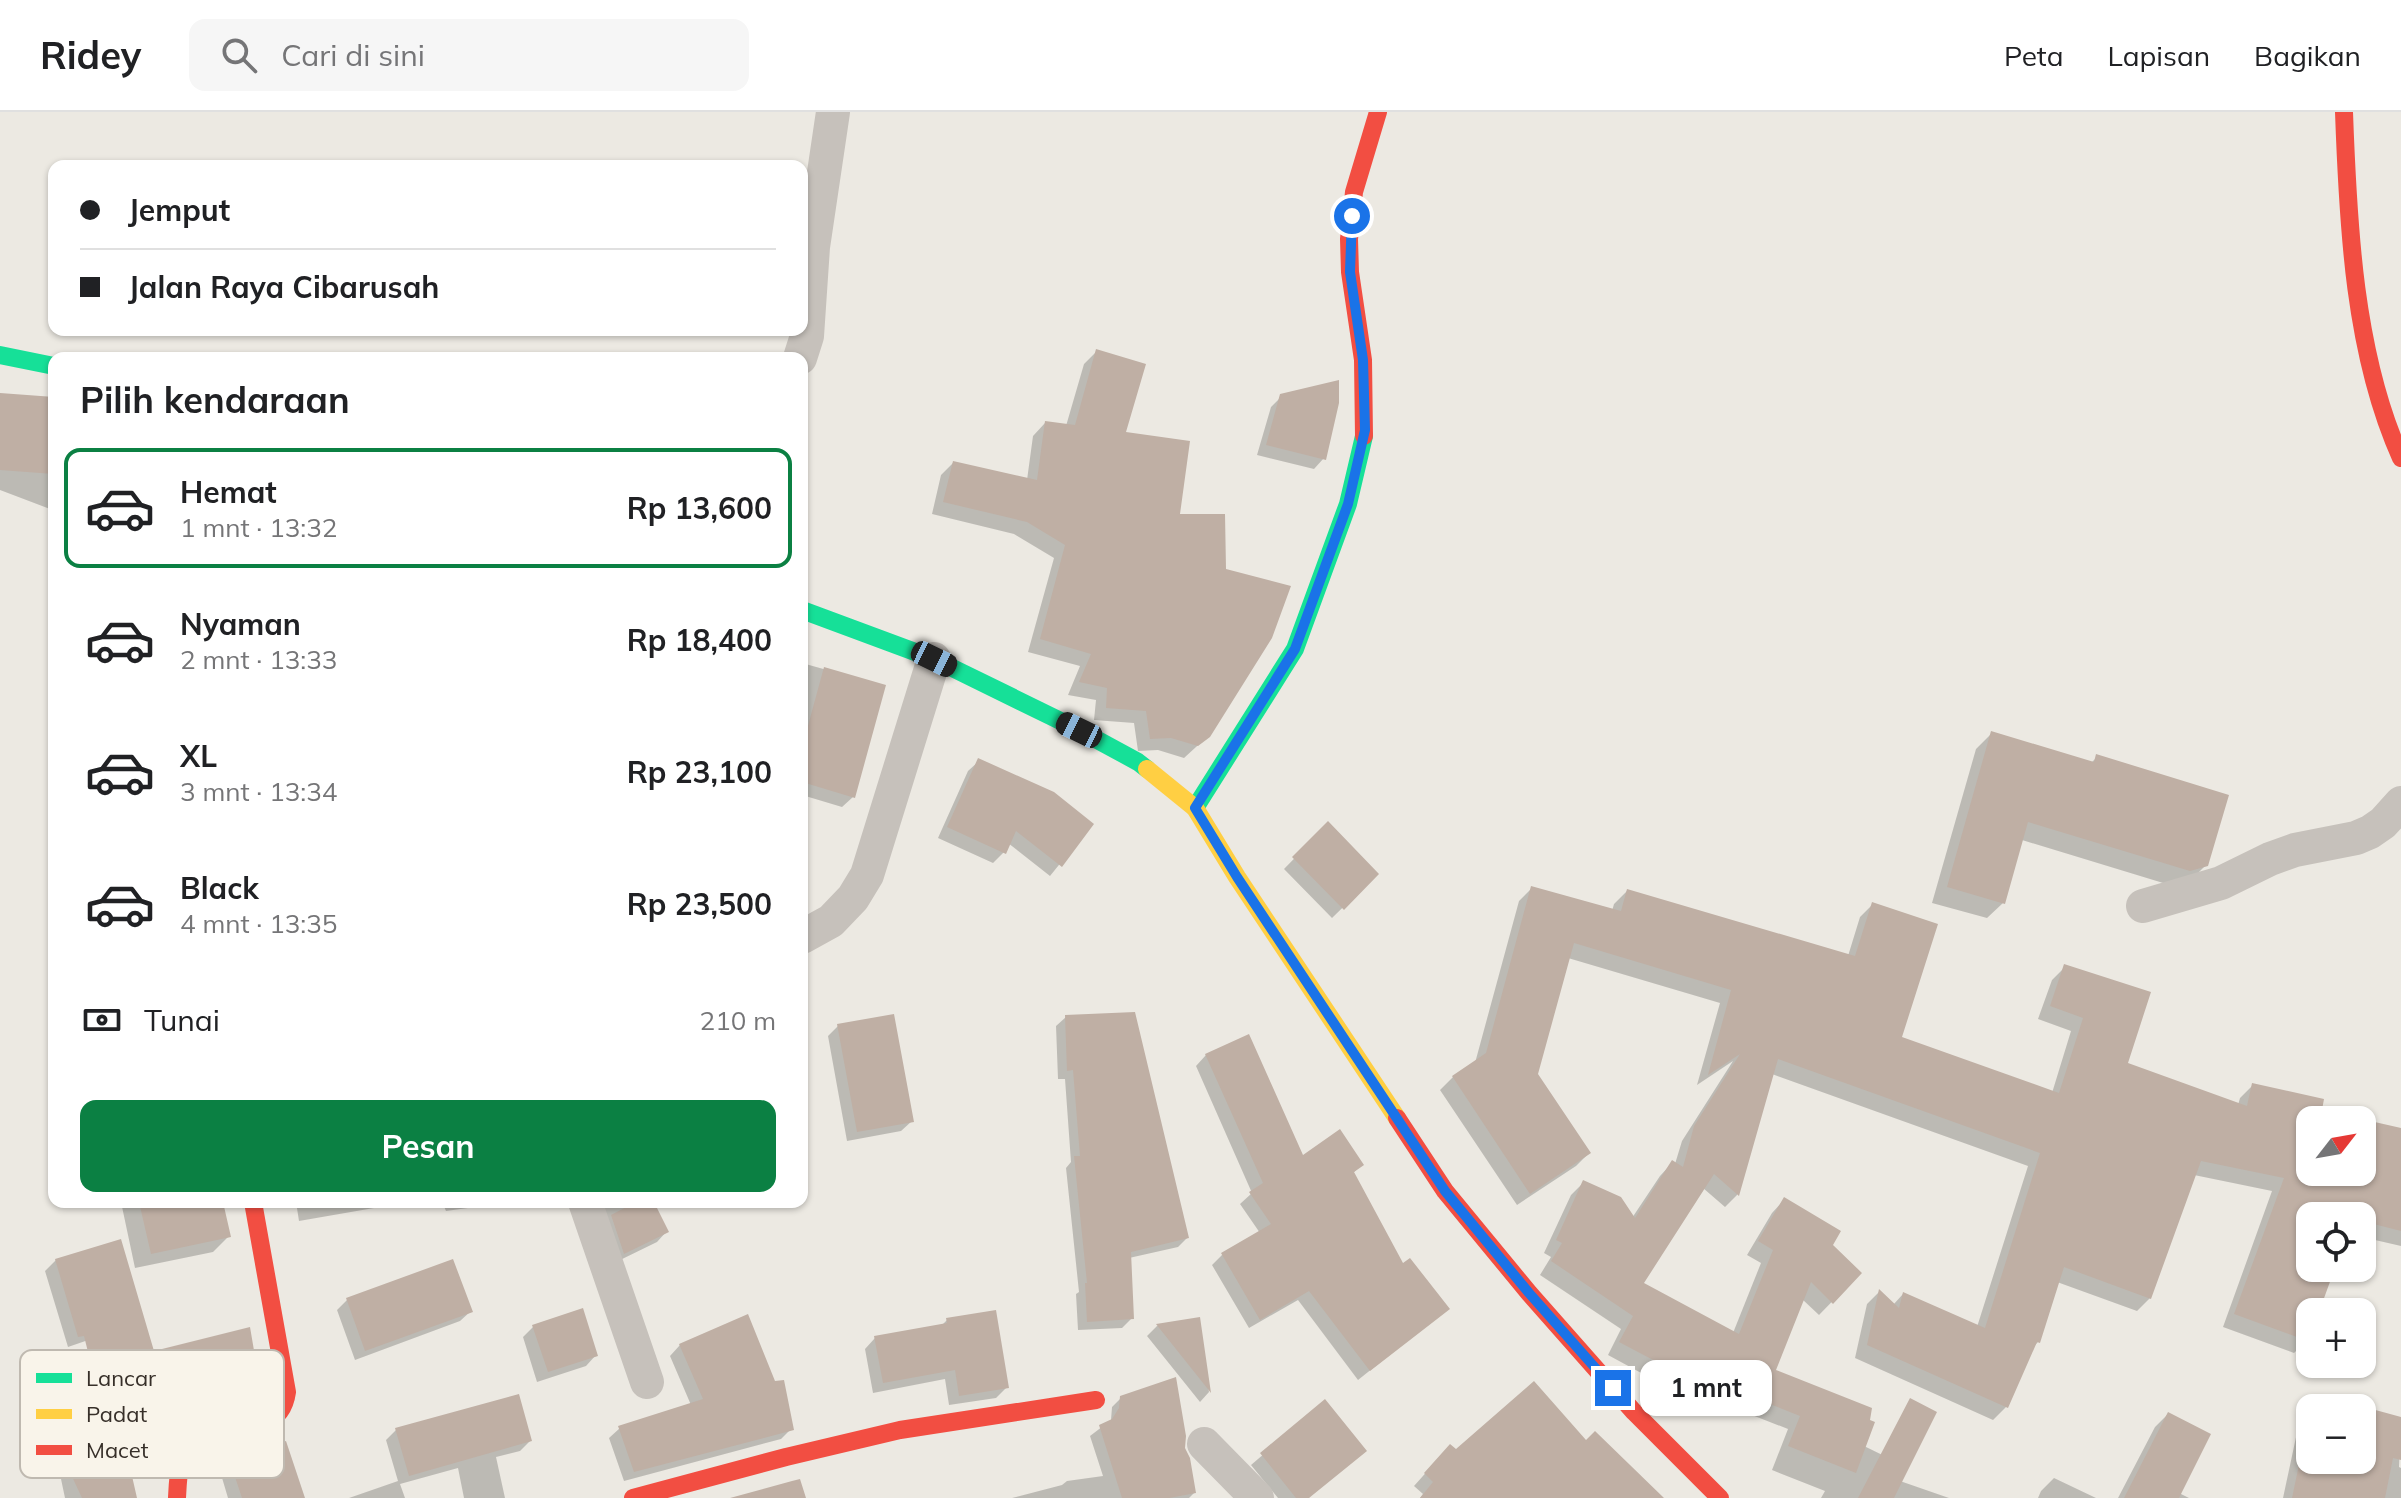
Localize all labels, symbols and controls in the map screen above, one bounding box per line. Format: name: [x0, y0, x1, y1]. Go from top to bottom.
search box: [189, 19, 749, 91]
text: Ridey: [40, 31, 141, 79]
icon: search: [217, 33, 261, 77]
text: Cari di sini: [281, 36, 425, 74]
text: Peta: [2004, 38, 2063, 73]
text: Lapisan: [2107, 38, 2210, 73]
text: Bagikan: [2254, 38, 2361, 73]
text: Jemput: [128, 191, 230, 229]
route start: [1334, 198, 1370, 234]
text: Jalan Raya Cibarusah: [128, 268, 439, 306]
text: Pilih kendaraan: [80, 377, 350, 422]
icon: car: [84, 472, 156, 544]
text: Hemat: [180, 473, 277, 511]
text: Rp 13,600: [627, 489, 772, 527]
text: 1 mnt · 13:32: [180, 511, 337, 544]
icon: car: [84, 604, 156, 676]
text: Nyaman: [180, 605, 301, 643]
text: Rp 18,400: [627, 621, 772, 659]
car: [907, 638, 961, 680]
text: 2 mnt · 13:33: [180, 643, 337, 676]
car: [1052, 709, 1106, 751]
icon: car: [84, 736, 156, 808]
text: XL: [180, 737, 217, 775]
text: Rp 23,100: [627, 753, 772, 791]
text: 3 mnt · 13:34: [180, 775, 337, 808]
icon: car: [84, 868, 156, 940]
text: Black: [180, 869, 259, 907]
text: Rp 23,500: [627, 885, 772, 923]
text: 4 mnt · 13:35: [180, 907, 337, 940]
icon: cash: [80, 998, 124, 1042]
text: Tunai: [144, 1001, 220, 1039]
text: 210 m: [700, 1004, 776, 1037]
button: Pesan: [80, 1100, 776, 1192]
north arrow: [2296, 1106, 2376, 1186]
map controls: [2296, 1106, 2376, 1474]
button: locate: [2296, 1202, 2376, 1282]
button: +: [2296, 1298, 2376, 1378]
legend: [20, 1350, 284, 1478]
callout: 1 mnt: [1641, 1360, 1773, 1416]
text: Lancar: [86, 1364, 156, 1392]
route end: [1595, 1370, 1631, 1406]
text: 1 mnt: [1670, 1371, 1742, 1404]
button: −: [2296, 1394, 2376, 1474]
text: Padat: [86, 1400, 147, 1428]
text: Macet: [86, 1436, 149, 1464]

